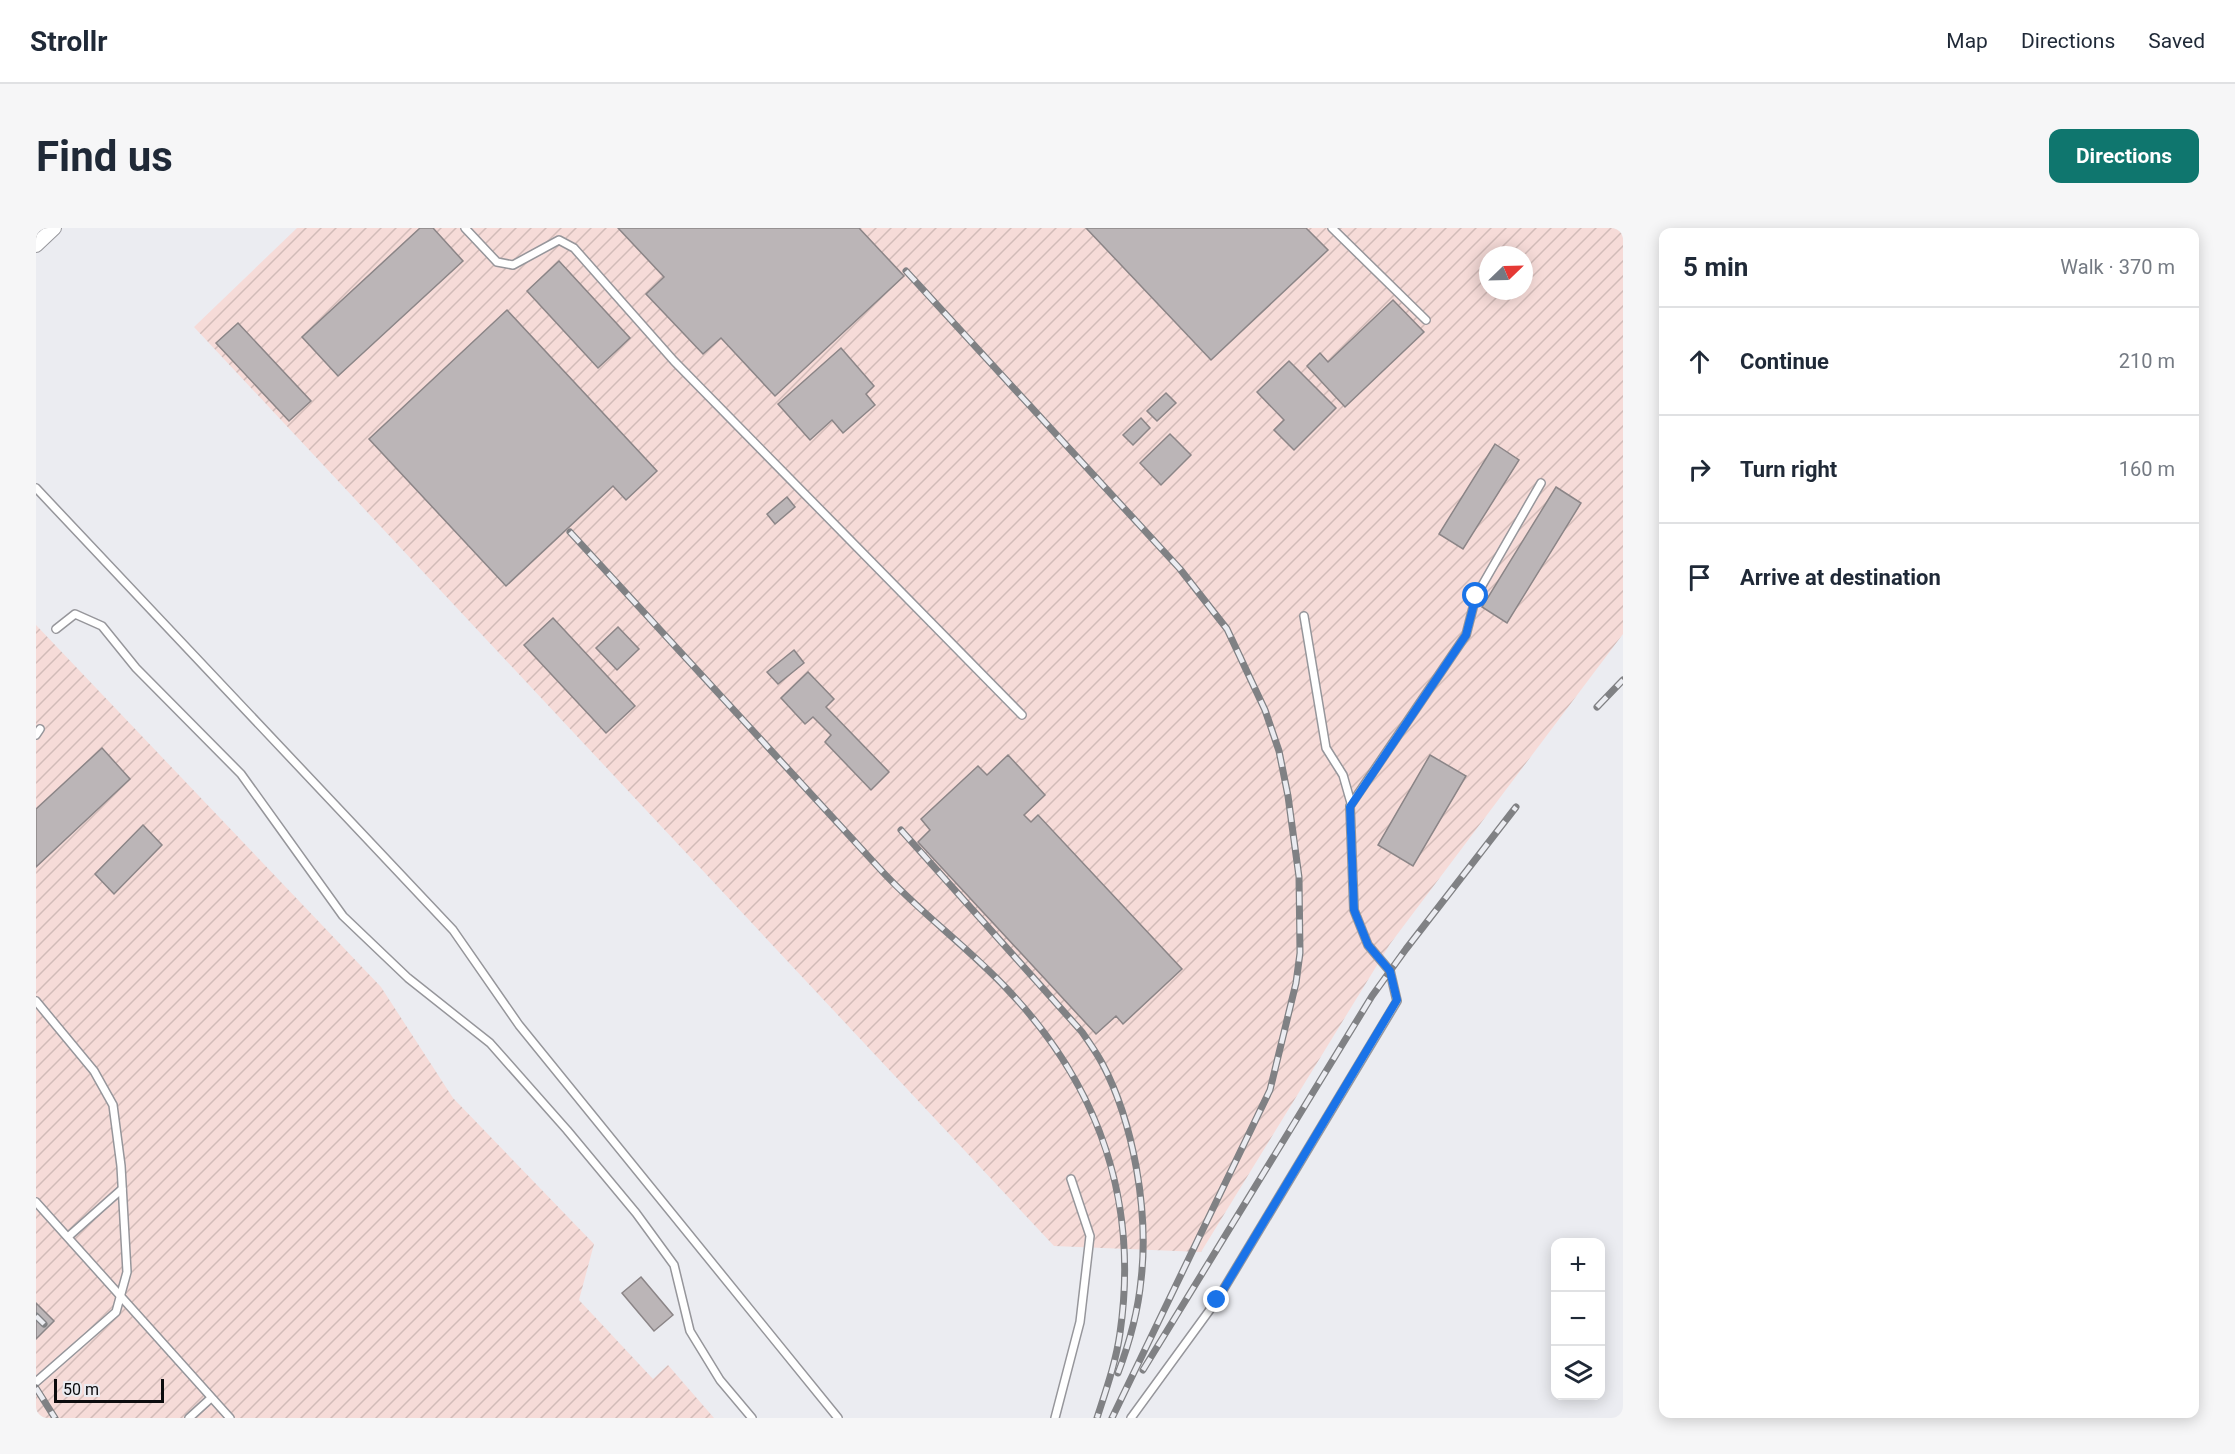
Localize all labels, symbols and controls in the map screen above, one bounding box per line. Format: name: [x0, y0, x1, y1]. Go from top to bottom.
text: Strollr: [30, 25, 107, 58]
text: Map: [1946, 29, 1988, 53]
text: Directions: [2021, 29, 2115, 53]
text: Saved: [2148, 29, 2205, 53]
button: Directions: [2049, 129, 2199, 183]
text: Find us: [36, 132, 173, 181]
north arrow: [1479, 246, 1533, 300]
text: 5 min: [1683, 252, 1748, 282]
text: Walk · 370 m: [2060, 255, 2175, 279]
icon: ahead: [1683, 345, 1716, 378]
text: Continue: [1740, 349, 1829, 374]
text: 210 m: [2119, 349, 2175, 373]
icon: right: [1683, 453, 1716, 486]
text: Turn right: [1740, 457, 1837, 482]
text: 160 m: [2119, 457, 2175, 481]
icon: arrive: [1683, 561, 1716, 594]
text: Arrive at destination: [1740, 565, 1941, 590]
route start: [1462, 582, 1488, 608]
map controls: [1551, 1238, 1605, 1400]
button: +: [1551, 1238, 1605, 1292]
route end: [1203, 1286, 1229, 1312]
button: −: [1551, 1292, 1605, 1346]
button: layers: [1551, 1346, 1605, 1400]
scale bar: [54, 1376, 164, 1404]
text: 50 m: [63, 1380, 99, 1399]

